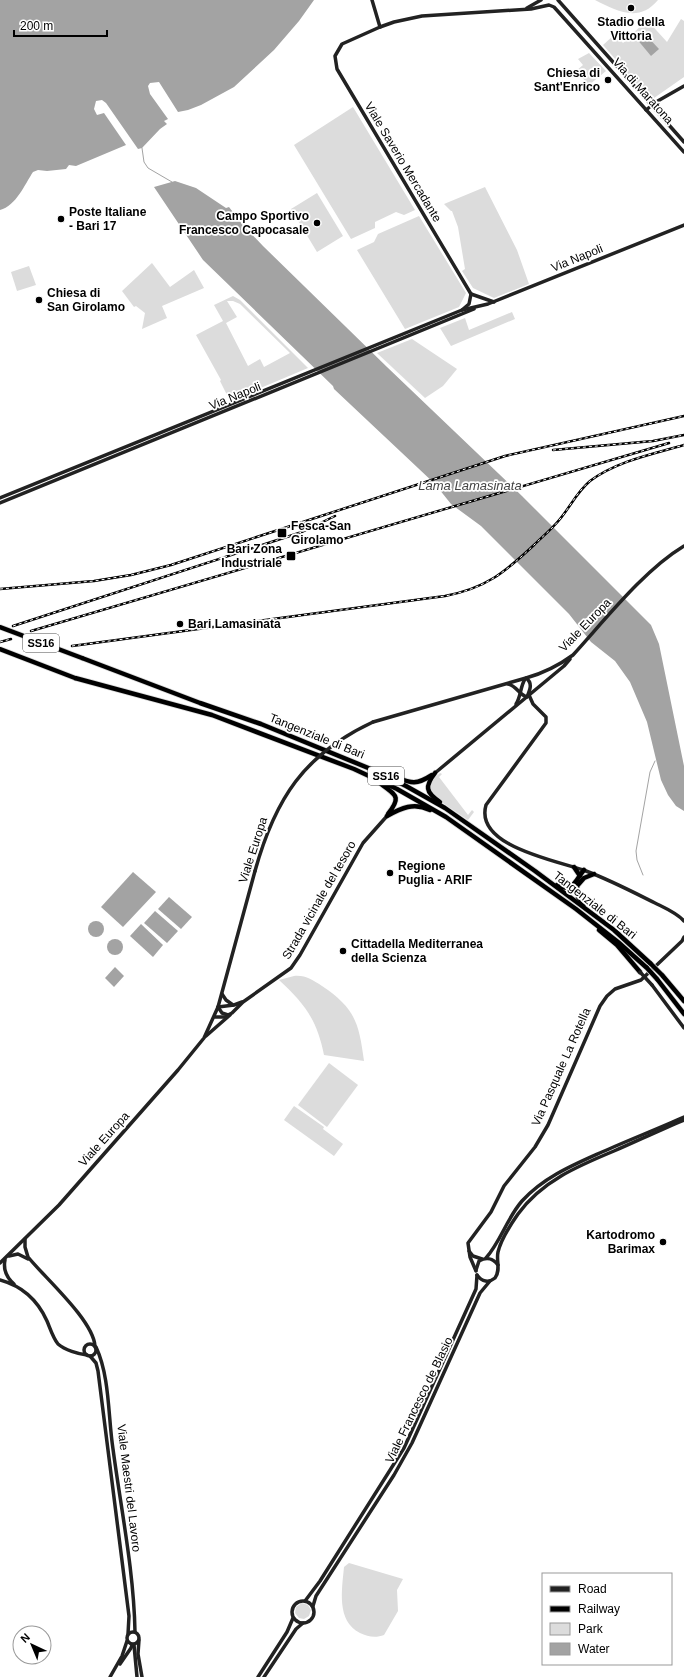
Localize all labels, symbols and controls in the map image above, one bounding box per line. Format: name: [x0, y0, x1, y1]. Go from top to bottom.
marker: Stadio della Vittoria: [626, 3, 636, 13]
scale bar: [14, 12, 107, 38]
place label: Stadio della Vittoria: [597, 15, 665, 43]
text: 200 m: [20, 19, 53, 33]
street label: Via di Maratona: [610, 55, 676, 127]
place label: Chiesa di Sant'Enrico: [534, 66, 600, 94]
marker: Chiesa di Sant'Enrico: [603, 75, 613, 85]
street label: Viale Saverio Mercadante: [362, 100, 444, 225]
place label: Poste Italiane - Bari 17: [69, 205, 147, 233]
place label: Campo Sportivo Francesco Capocasale: [179, 209, 309, 237]
marker: Poste Italiane - Bari 17: [56, 214, 66, 224]
marker: Campo Sportivo Francesco Capocasale: [312, 218, 322, 228]
street label: Via Napoli: [549, 241, 605, 275]
place label: Chiesa di San Girolamo: [47, 286, 125, 314]
marker: Chiesa di San Girolamo: [34, 295, 44, 305]
street label: Via Napoli: [207, 379, 263, 413]
water label: Lama Lamasinata: [418, 478, 522, 493]
place label: Fesca-San Girolamo: [291, 519, 351, 547]
marker: Fesca-San Girolamo: [276, 527, 288, 539]
place label: Bari Zona Industriale: [221, 542, 282, 570]
marker: Bari Zona Industriale: [285, 550, 297, 562]
street label: Viale Europa: [556, 595, 614, 654]
place label: Bari Lamasinata: [188, 617, 281, 631]
marker: Bari Lamasinata: [175, 619, 185, 629]
road number: SS16: [23, 634, 59, 652]
street label: Tangenziale di Bari: [267, 711, 367, 761]
road number: SS16: [368, 767, 404, 785]
street label: Viale Europa: [236, 815, 270, 885]
street label: Strada vicinale del tesoro: [279, 838, 359, 962]
place label: Regione Puglia - ARIF: [398, 859, 472, 887]
marker: Regione Puglia - ARIF: [385, 868, 395, 878]
street label: Tangenziale di Bari: [551, 868, 639, 942]
place label: Cittadella Mediterranea della Scienza: [351, 937, 483, 965]
marker: Cittadella Mediterranea della Scienza: [338, 946, 348, 956]
street label: Via Pasquale La Rotella: [529, 1005, 594, 1128]
street label: Viale Europa: [76, 1109, 132, 1169]
place label: Kartodromo Barimax: [586, 1228, 655, 1256]
marker: Kartodromo Barimax: [658, 1237, 668, 1247]
street label: Viale Francesco de Blasio: [382, 1334, 456, 1465]
street label: Viale Maestri del Lavoro: [114, 1423, 144, 1553]
legend: [542, 1573, 672, 1665]
text: Road: [578, 1582, 607, 1596]
text: Railway: [578, 1602, 620, 1616]
text: Park: [578, 1622, 604, 1636]
north arrow: [12, 1625, 52, 1665]
text: N: [18, 1631, 32, 1645]
text: Water: [578, 1642, 610, 1656]

